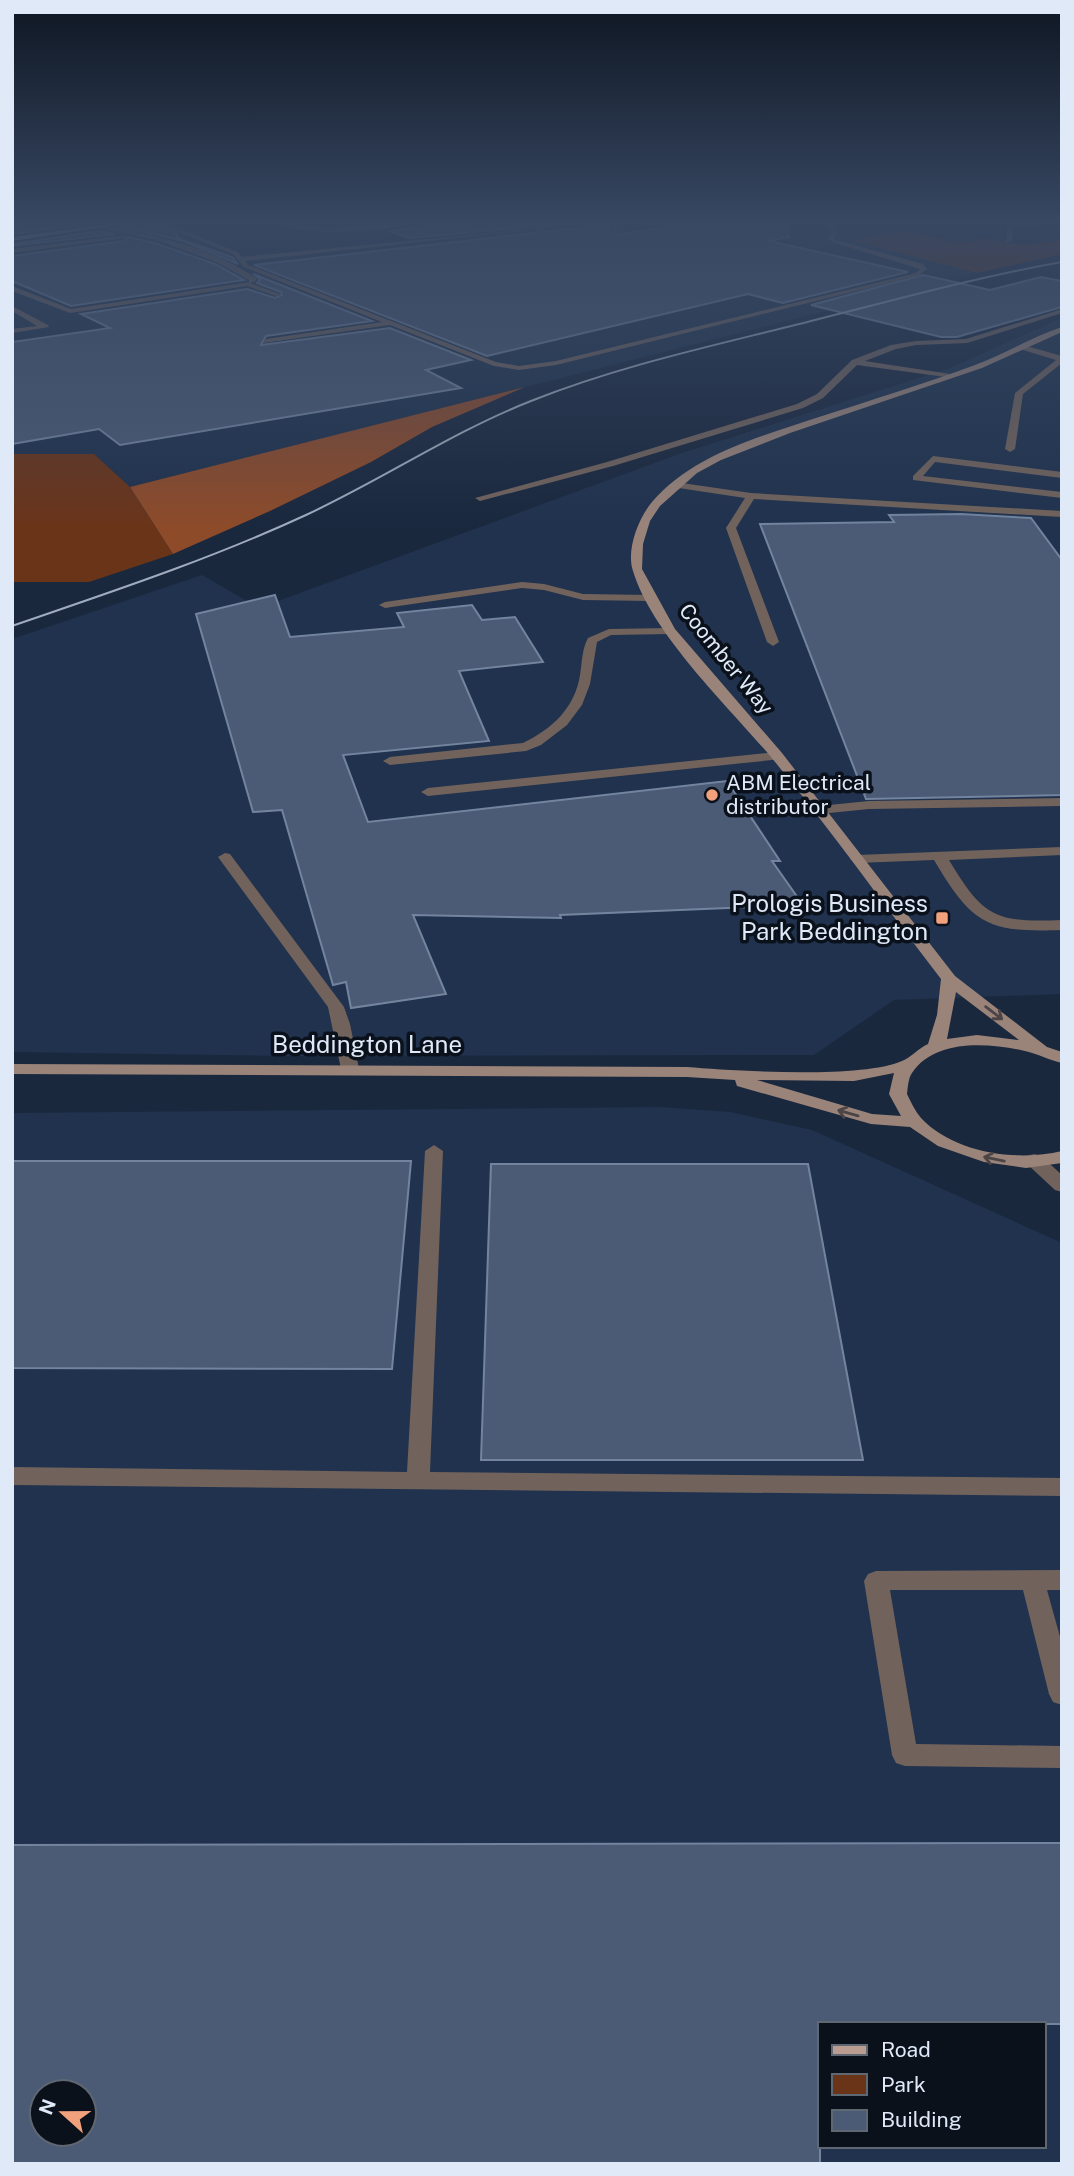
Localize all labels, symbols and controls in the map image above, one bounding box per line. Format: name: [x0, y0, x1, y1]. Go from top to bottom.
street label: Coomber Way: [674, 598, 779, 719]
place label: ABM Electrical distributor: [726, 770, 871, 819]
marker: ABM Electrical distributor: [704, 787, 720, 803]
place label: Prologis Business Park Beddington: [731, 889, 928, 945]
marker: Prologis Business Park Beddington: [934, 910, 950, 926]
one-way arrow: [984, 1006, 1003, 1021]
street label: Beddington Lane: [272, 1030, 462, 1058]
one-way arrow: [838, 1105, 860, 1118]
one-way arrow: [983, 1151, 1006, 1165]
legend: [818, 2022, 1046, 2148]
text: Road: [881, 2037, 931, 2062]
text: Park: [881, 2072, 926, 2097]
north arrow: [28, 2078, 98, 2148]
text: N: [34, 2096, 60, 2118]
text: Building: [881, 2107, 962, 2132]

